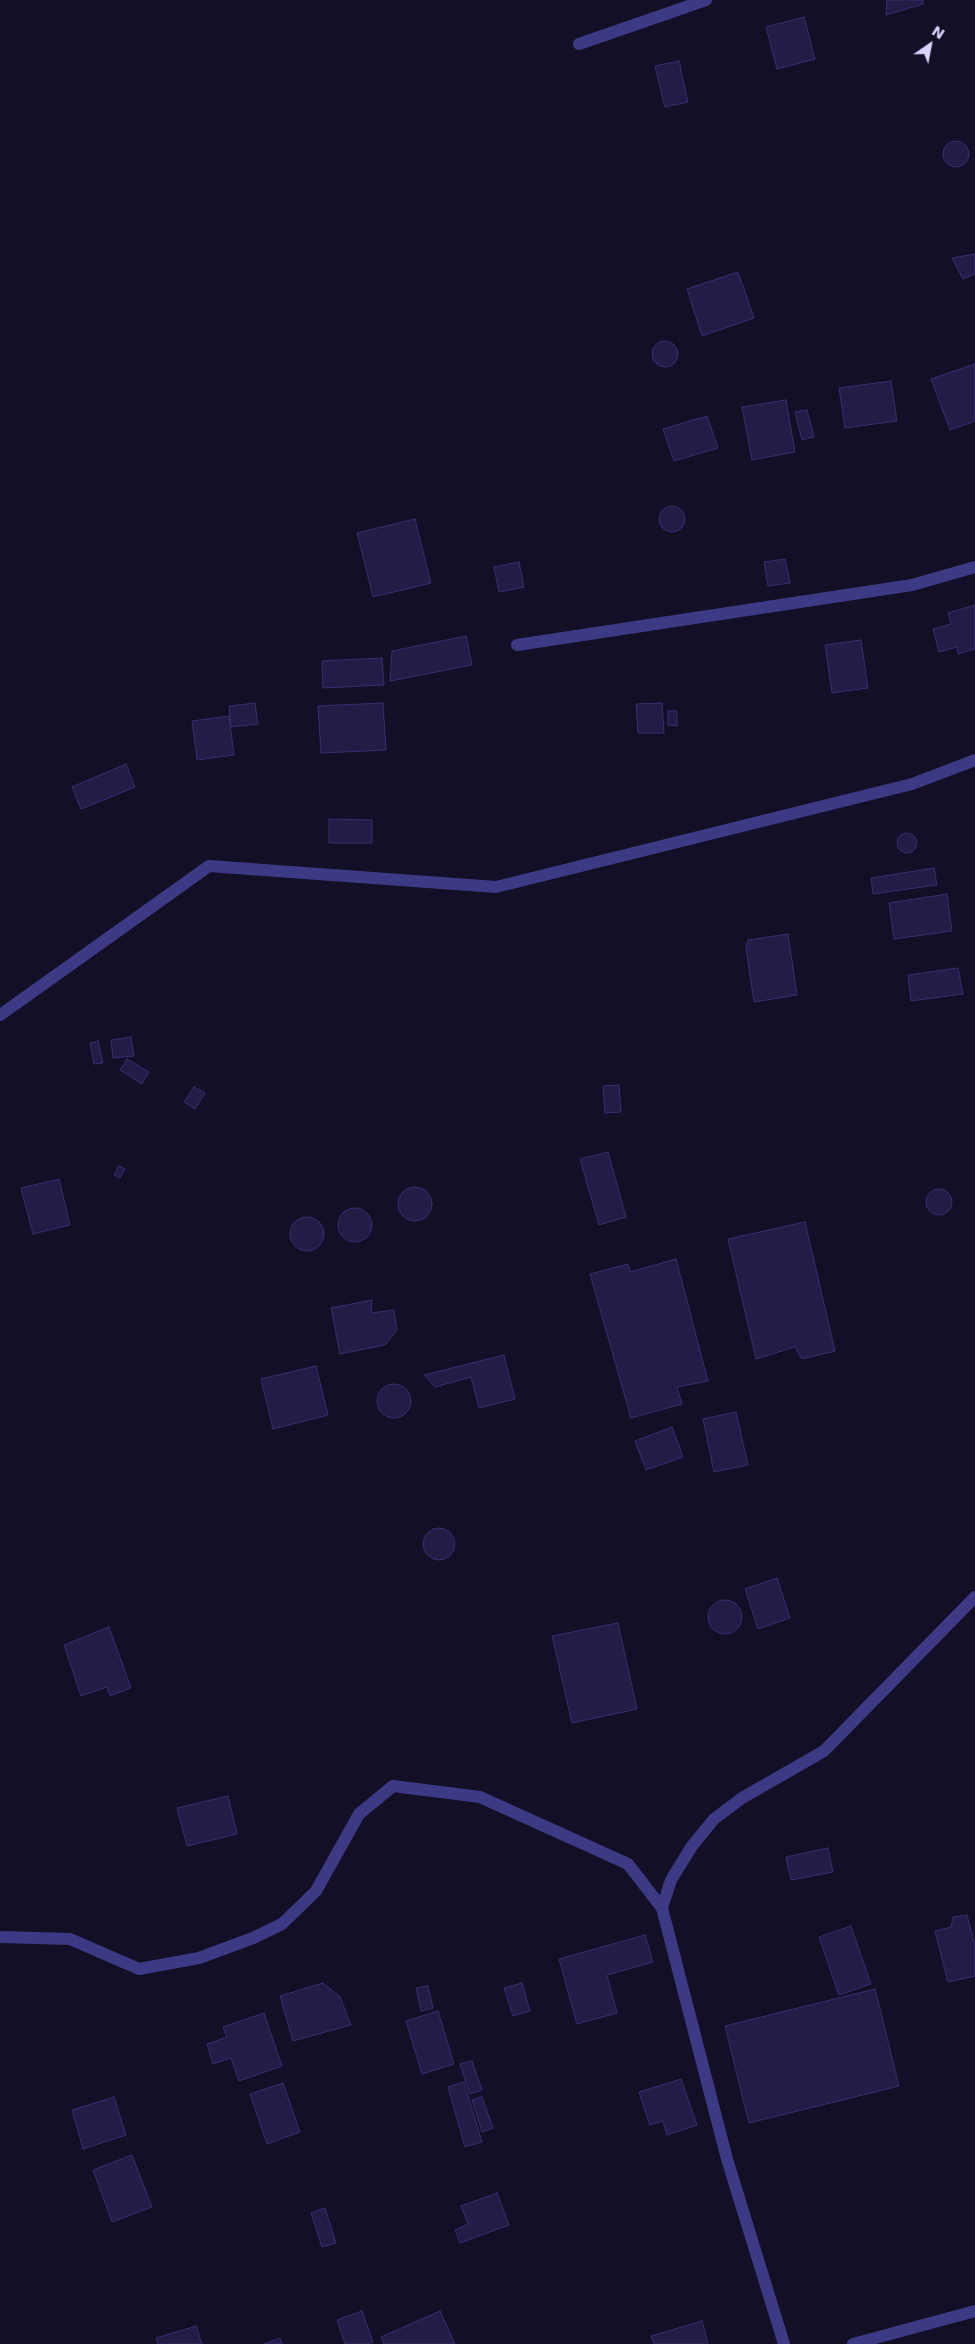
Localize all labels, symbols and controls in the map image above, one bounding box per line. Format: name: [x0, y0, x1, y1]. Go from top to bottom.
north arrow: [905, 20, 955, 70]
text: N: [929, 23, 947, 42]

